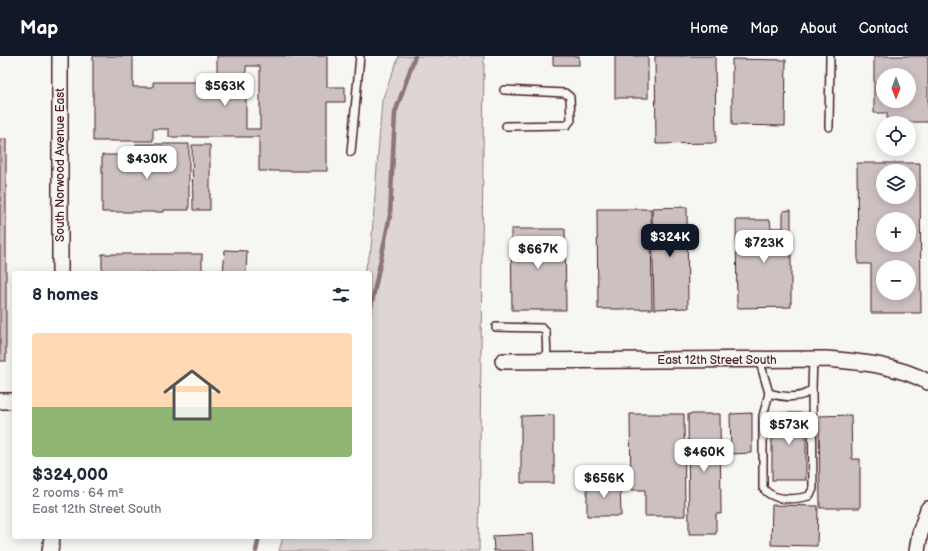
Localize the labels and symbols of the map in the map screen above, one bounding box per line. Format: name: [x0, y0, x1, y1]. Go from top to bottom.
north arrow: [876, 68, 916, 108]
pin: $563K: [197, 73, 253, 107]
street label: South Norwood Avenue East: [53, 88, 68, 242]
pin: $430K: [119, 146, 175, 180]
pin: $324K: [642, 224, 698, 258]
pin: $723K: [736, 230, 792, 264]
pin: $667K: [510, 236, 566, 270]
street label: East 12th Street South: [657, 353, 777, 368]
pin: $573K: [761, 412, 817, 446]
pin: $460K: [676, 439, 732, 473]
pin: $656K: [576, 465, 632, 499]

